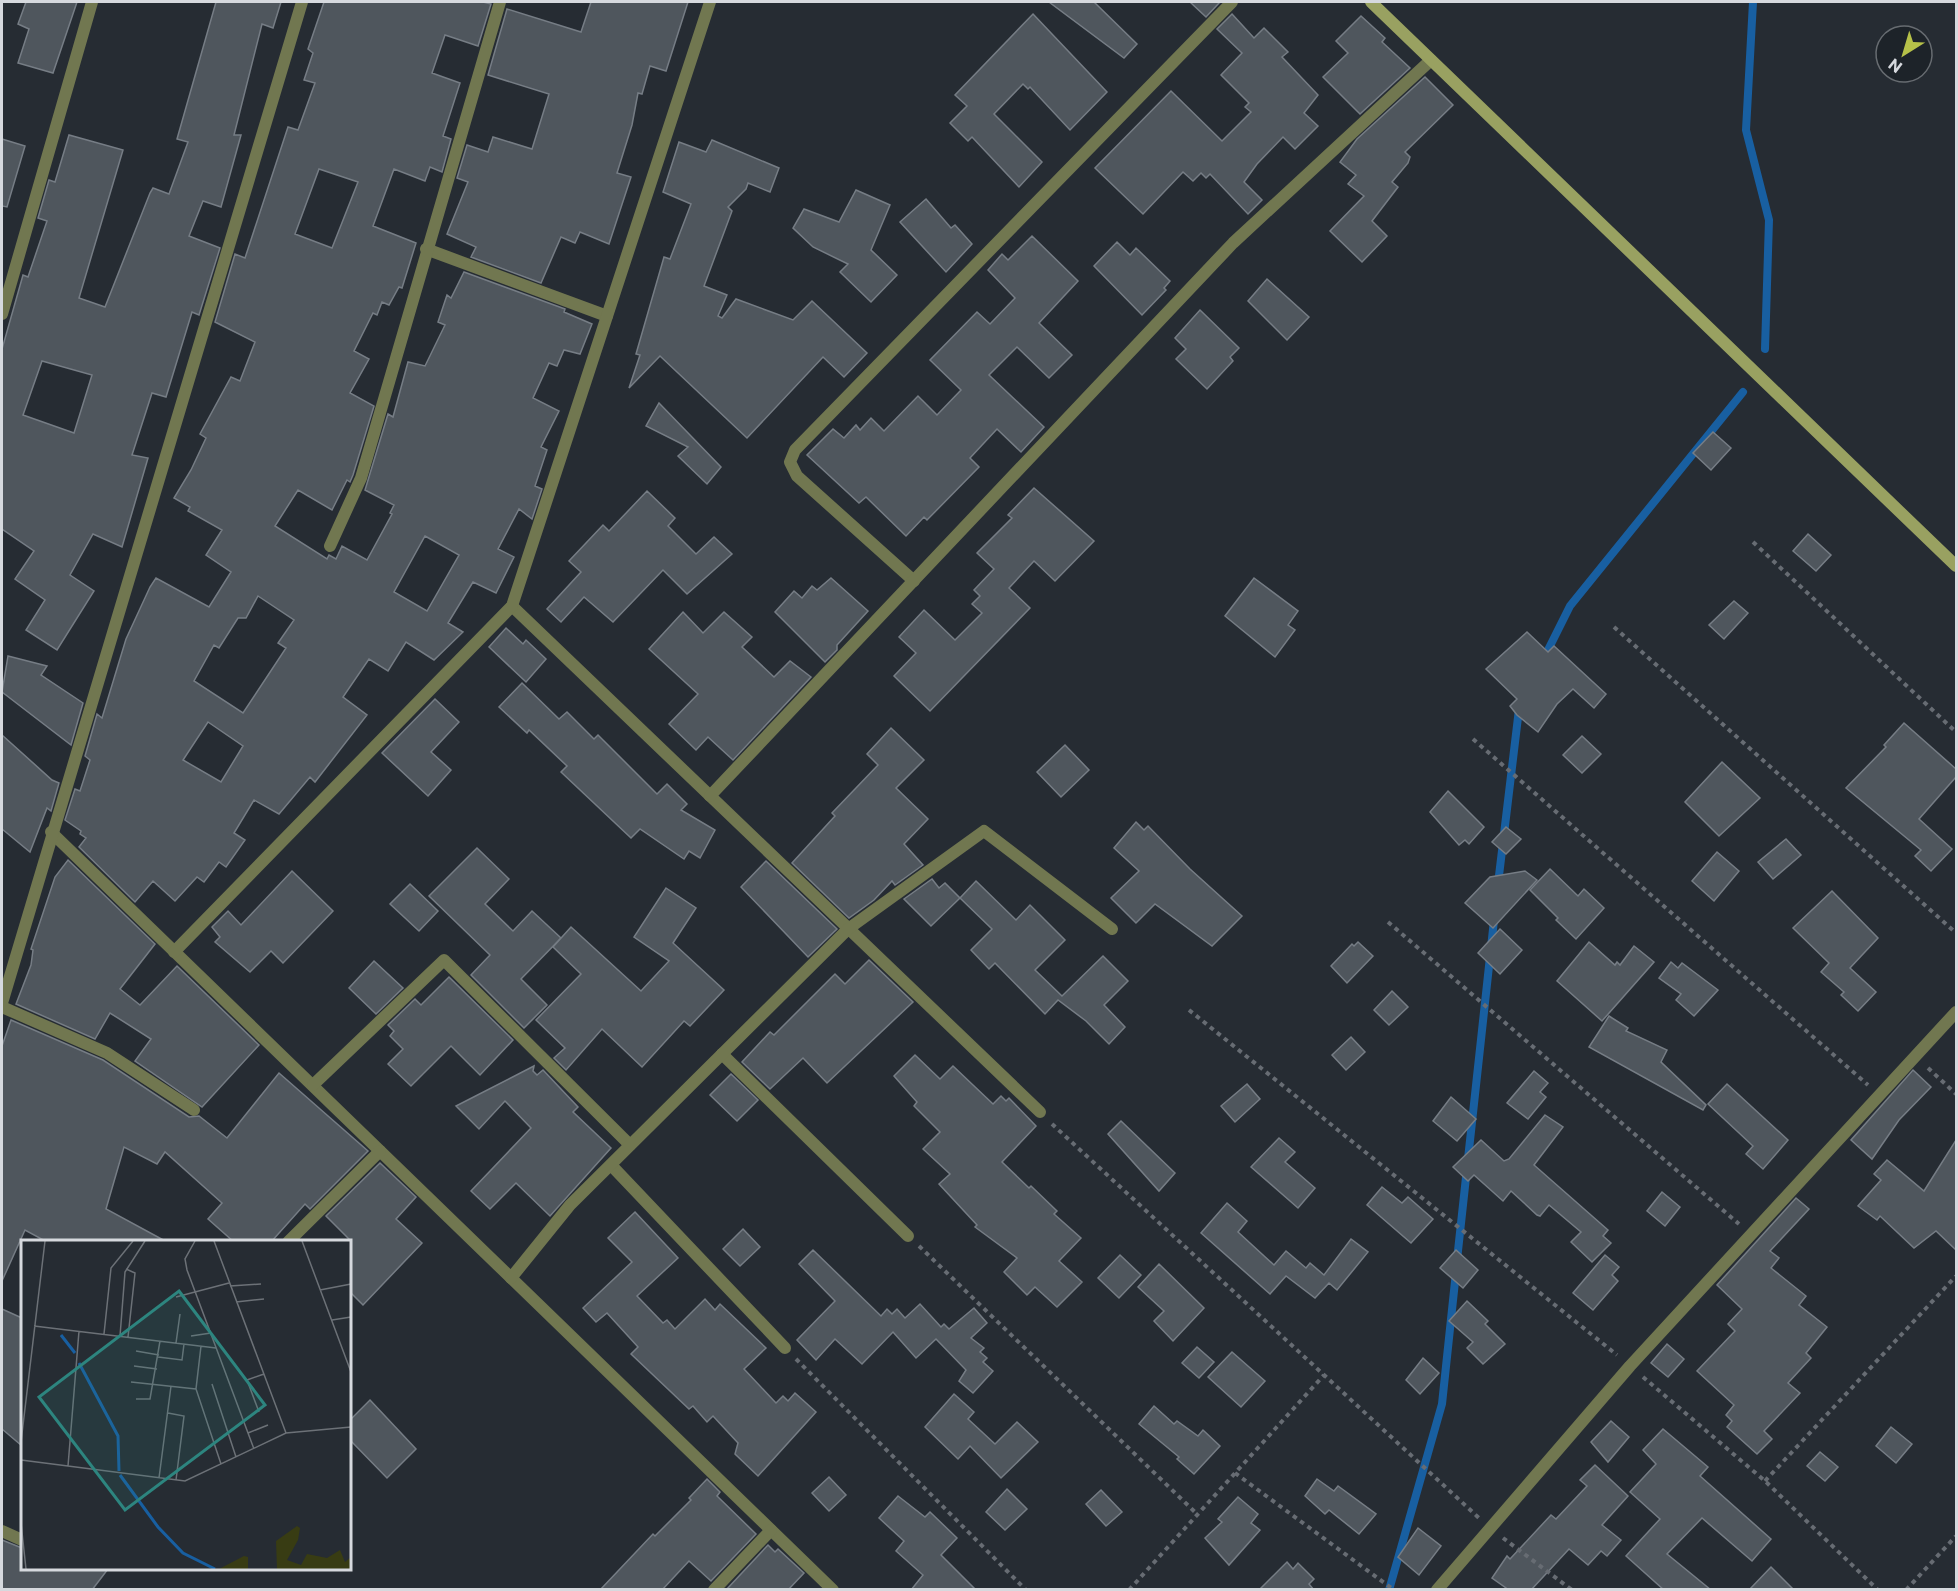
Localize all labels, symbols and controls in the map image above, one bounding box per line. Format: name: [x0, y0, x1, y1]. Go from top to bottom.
north arrow: [1874, 24, 1934, 84]
text: N: [1884, 55, 1905, 78]
inset map: [21, 1240, 351, 1570]

